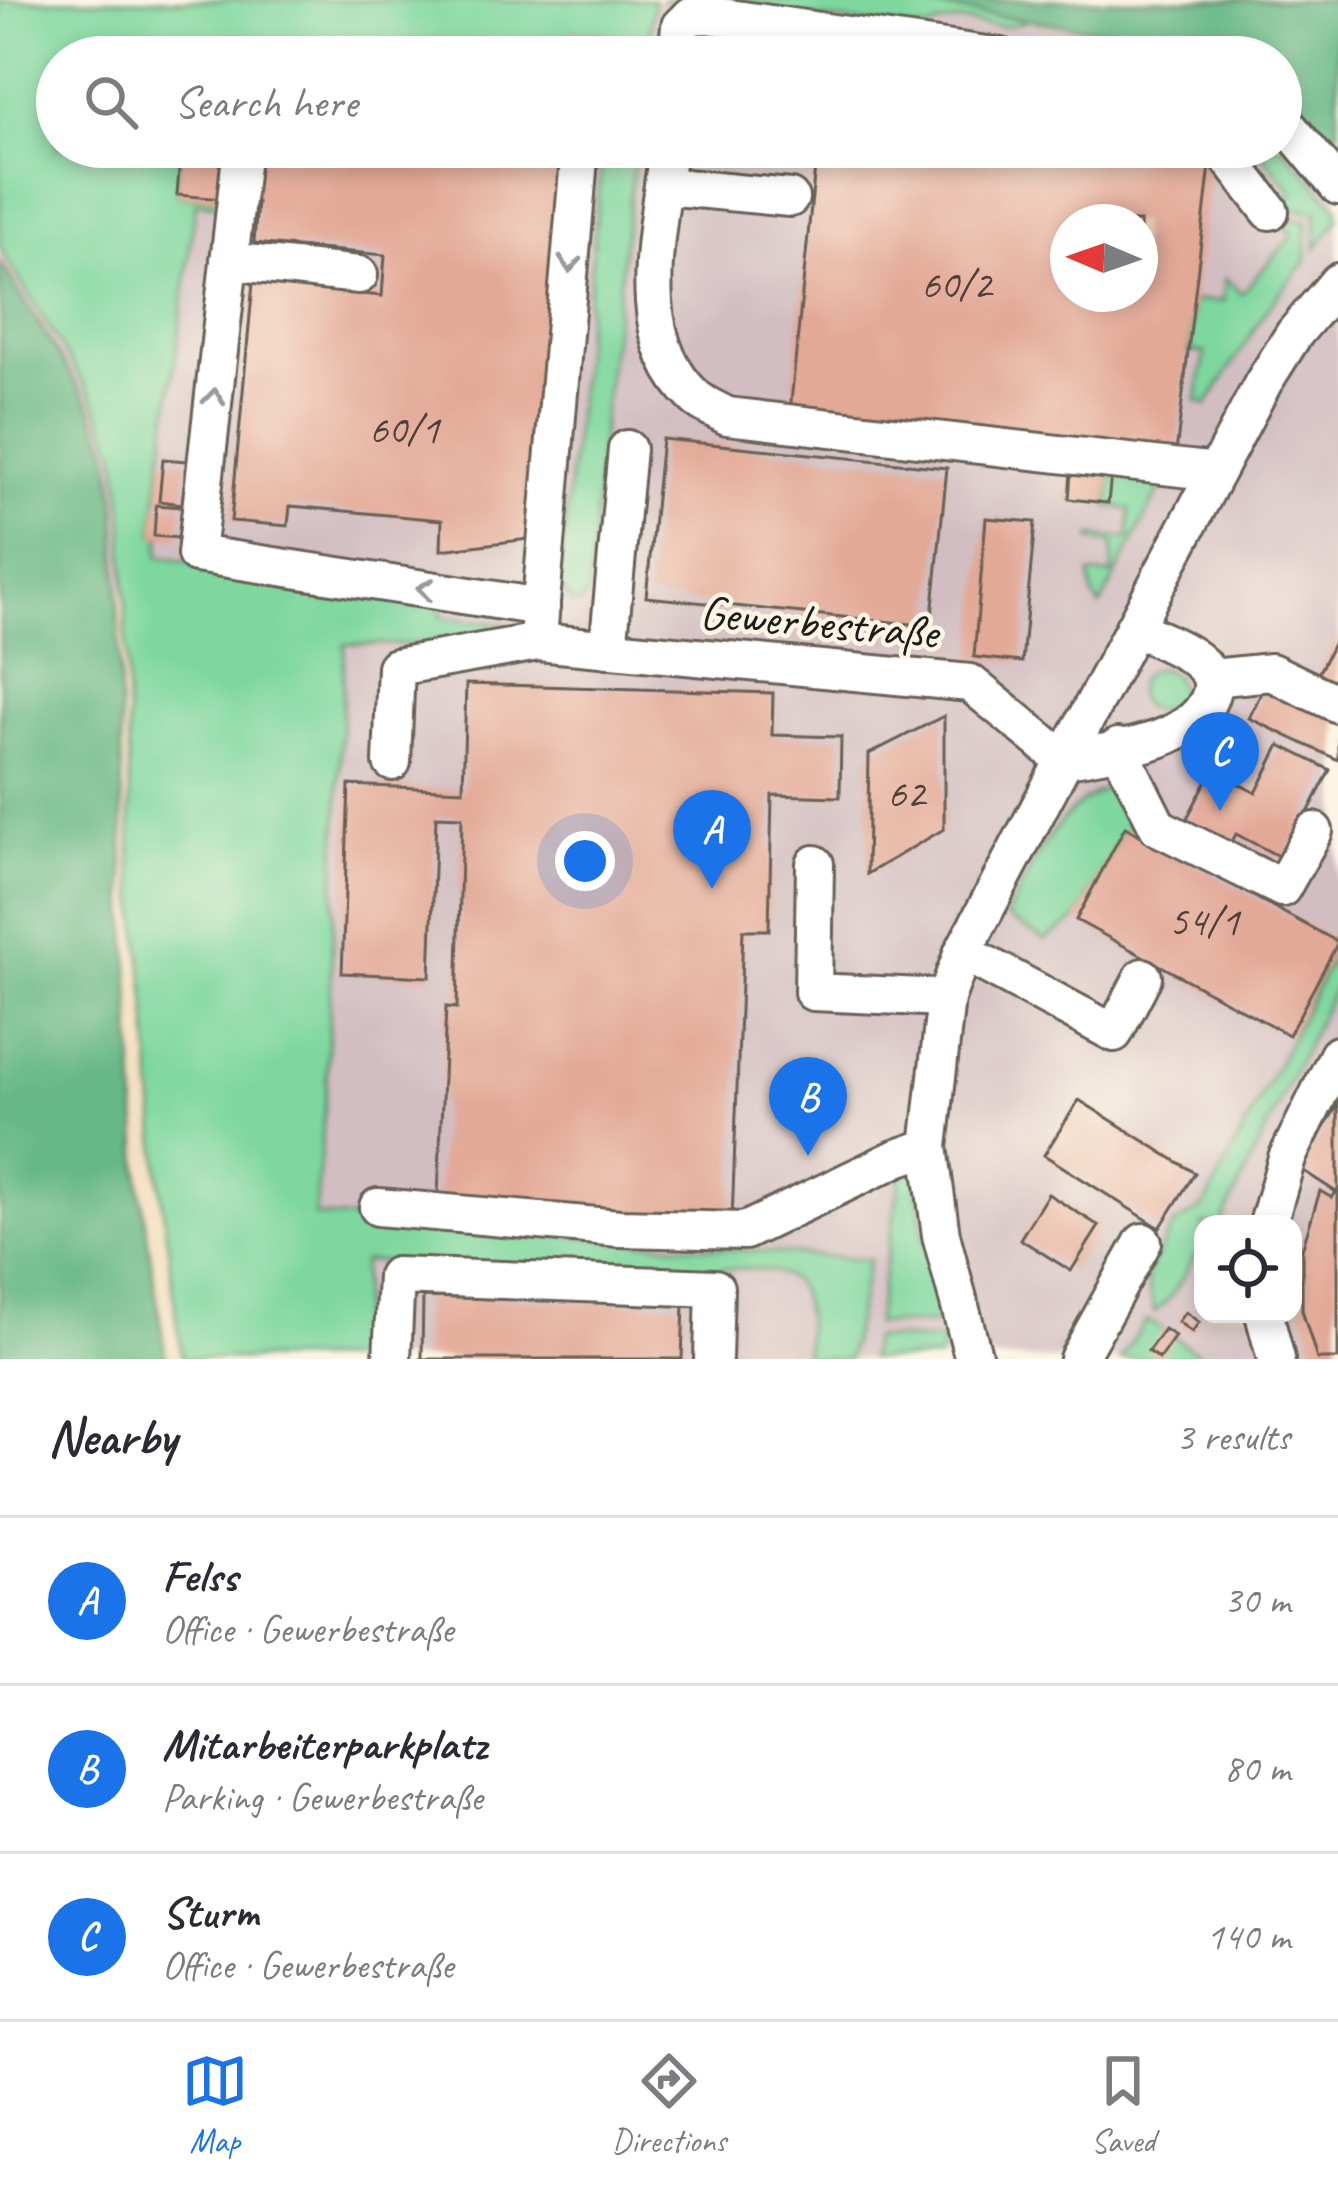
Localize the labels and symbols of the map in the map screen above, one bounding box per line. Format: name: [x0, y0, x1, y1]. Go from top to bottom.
north arrow: [1050, 204, 1158, 312]
one-way arrow: [558, 254, 583, 273]
house number: 60/2: [921, 258, 994, 311]
one-way arrow: [200, 388, 226, 407]
house number: 60/1: [369, 403, 441, 456]
one-way arrow: [415, 577, 435, 603]
street label: Gewerbestraße: [698, 582, 944, 663]
pin: C: [1181, 712, 1259, 811]
house number: 62: [887, 767, 928, 820]
pin: A: [673, 790, 751, 889]
your location: [555, 831, 615, 891]
house number: 54/1: [1169, 895, 1241, 948]
pin: B: [769, 1057, 847, 1156]

